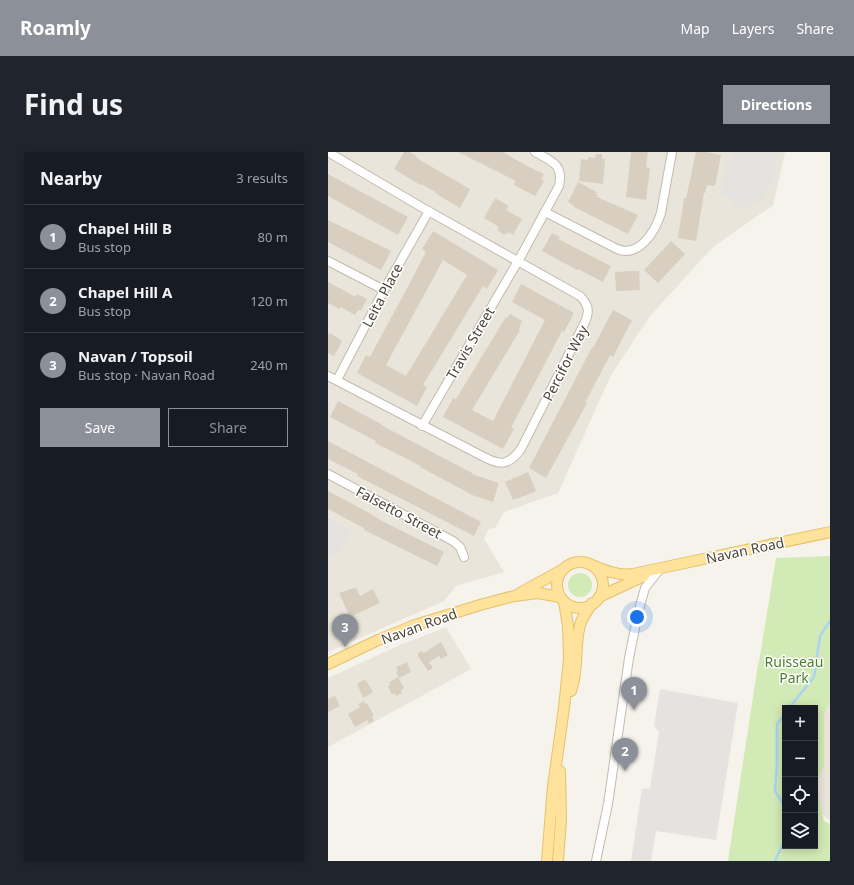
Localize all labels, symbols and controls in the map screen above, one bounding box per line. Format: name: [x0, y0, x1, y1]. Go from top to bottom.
text: Roamly: [20, 15, 91, 41]
text: Map: [681, 19, 710, 38]
text: Layers: [732, 19, 774, 38]
text: Share: [796, 19, 834, 38]
text: Find us: [24, 85, 123, 123]
button: Directions: [723, 85, 830, 124]
text: Nearby: [40, 167, 102, 190]
text: 3 results: [236, 169, 288, 187]
text: Chapel Hill B: [78, 218, 172, 238]
text: 1: [49, 228, 57, 246]
text: 80 m: [258, 228, 288, 246]
text: Bus stop: [78, 238, 131, 256]
street label: Leita Place: [357, 260, 407, 330]
text: Chapel Hill A: [78, 282, 172, 302]
text: 2: [49, 292, 57, 310]
text: 120 m: [250, 292, 288, 310]
text: Bus stop: [78, 302, 131, 320]
street label: Travis Street: [442, 303, 498, 383]
street label: Percifor Way: [538, 321, 593, 404]
text: Navan / Topsoil: [78, 346, 193, 366]
text: 3: [49, 356, 57, 374]
text: 240 m: [250, 356, 288, 374]
text: Bus stop · Navan Road: [78, 366, 215, 384]
button: Save: [40, 408, 160, 447]
button: Share: [168, 408, 288, 447]
street label: Falsetto Street: [353, 481, 445, 543]
street label: Navan Road: [704, 532, 786, 568]
street label: Navan Road: [378, 603, 460, 649]
your location: [627, 607, 647, 627]
pin: 3: [332, 614, 358, 647]
park label: Ruisseau Park: [765, 652, 823, 687]
pin: 1: [621, 677, 647, 710]
map controls: [782, 705, 818, 849]
button: +: [782, 705, 818, 741]
pin: 2: [612, 738, 638, 771]
button: −: [782, 741, 818, 777]
button: locate: [782, 777, 818, 813]
button: layers: [782, 813, 818, 849]

